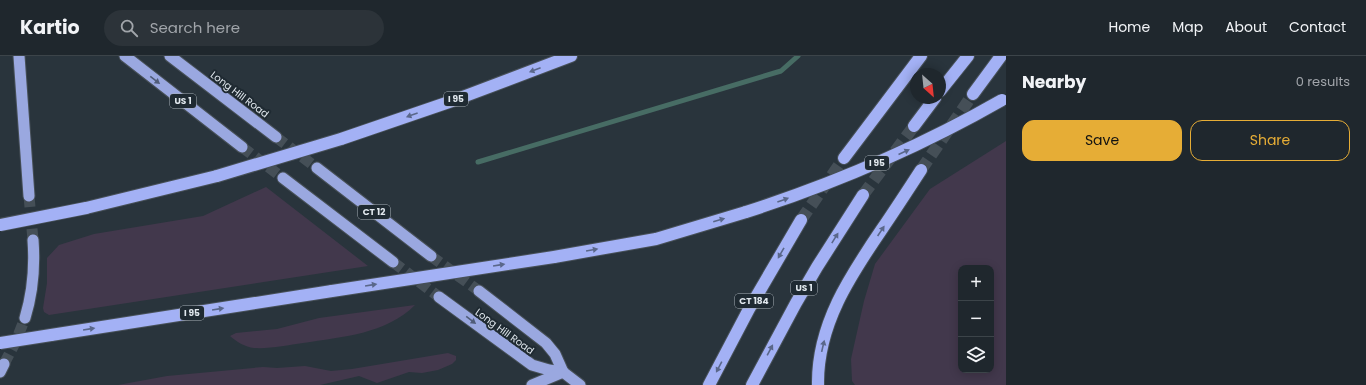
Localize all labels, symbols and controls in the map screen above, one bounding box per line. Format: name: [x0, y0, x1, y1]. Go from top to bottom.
search box: [104, 10, 384, 46]
text: Kartio: [20, 14, 80, 41]
icon: search: [118, 17, 140, 39]
text: Search here: [150, 17, 240, 38]
text: Home: [1108, 17, 1150, 37]
text: Map: [1172, 17, 1203, 37]
text: About: [1225, 17, 1267, 37]
text: Contact: [1289, 17, 1346, 37]
street label: Long Hill Road: [207, 67, 272, 121]
one-way arrow: [528, 68, 540, 74]
north arrow: [910, 68, 946, 104]
text: Nearby: [1022, 70, 1086, 94]
text: 0 results: [1296, 72, 1350, 91]
one-way arrow: [150, 76, 161, 84]
road number: I 95: [444, 92, 468, 106]
road number: US 1: [170, 94, 196, 108]
one-way arrow: [406, 112, 418, 118]
button: Save: [1022, 120, 1182, 161]
button: Share: [1190, 120, 1350, 161]
one-way arrow: [898, 148, 910, 154]
road number: I 95: [865, 156, 889, 170]
one-way arrow: [778, 197, 790, 203]
road number: CT 12: [358, 205, 390, 219]
one-way arrow: [713, 217, 725, 223]
one-way arrow: [877, 226, 885, 236]
one-way arrow: [831, 233, 839, 243]
one-way arrow: [586, 247, 599, 253]
one-way arrow: [778, 247, 784, 259]
one-way arrow: [493, 262, 505, 268]
map controls: [958, 265, 994, 373]
button: +: [958, 265, 994, 301]
road number: US 1: [791, 281, 817, 295]
one-way arrow: [365, 282, 377, 288]
road number: CT 184: [735, 294, 773, 308]
button: −: [958, 301, 994, 337]
street label: Long Hill Road: [472, 305, 537, 358]
road number: I 95: [180, 306, 204, 320]
one-way arrow: [212, 306, 224, 312]
one-way arrow: [465, 316, 476, 324]
one-way arrow: [83, 326, 95, 332]
button: layers: [958, 337, 994, 373]
one-way arrow: [820, 340, 826, 353]
one-way arrow: [766, 345, 773, 356]
one-way arrow: [716, 361, 722, 373]

